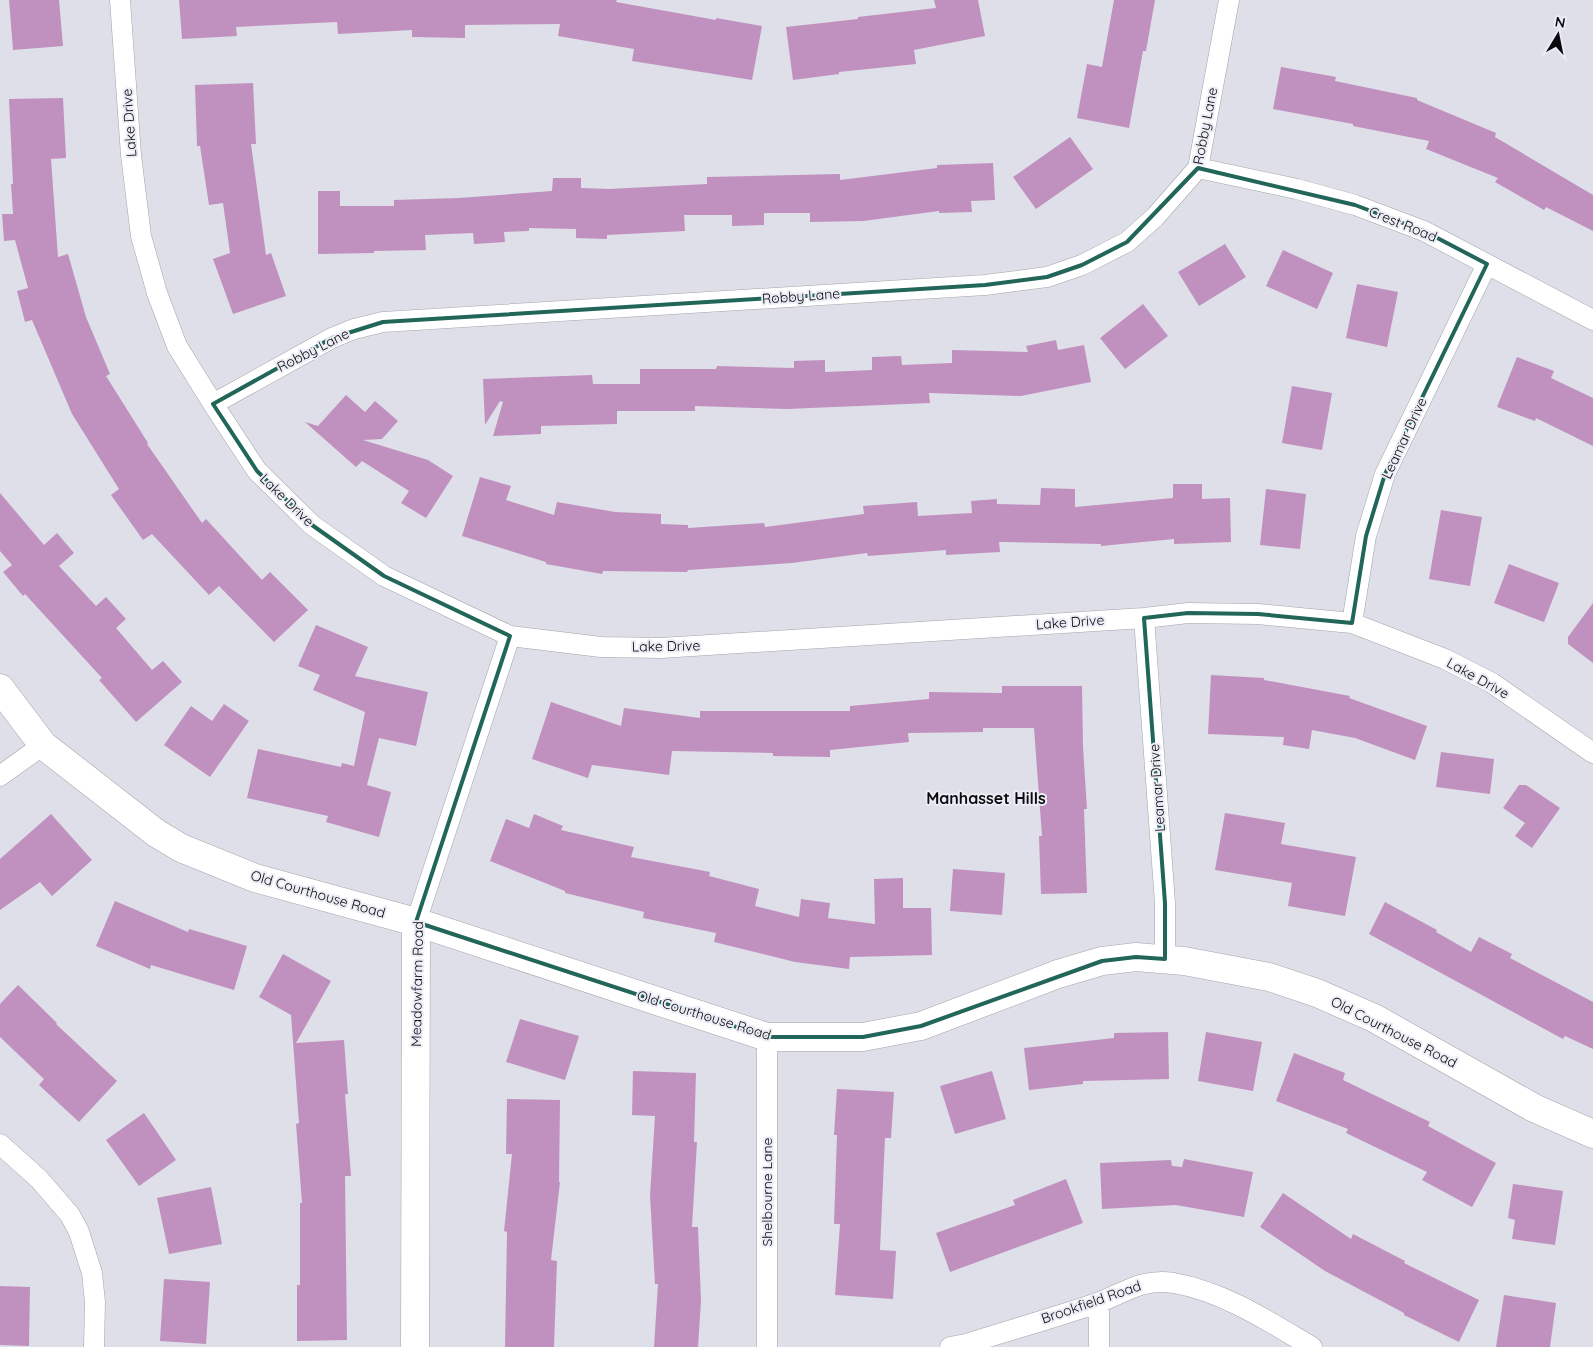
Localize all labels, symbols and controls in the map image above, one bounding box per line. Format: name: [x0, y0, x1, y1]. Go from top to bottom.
north arrow: [1533, 10, 1583, 60]
text: N: [1554, 12, 1567, 32]
street label: Robby Lane: [1189, 86, 1221, 166]
street label: Lake Drive: [118, 88, 140, 158]
street label: Crest Road: [1366, 202, 1440, 246]
street label: Robby Lane: [761, 284, 841, 308]
street label: Robby Lane: [274, 324, 352, 376]
street label: Leamar Drive: [1377, 394, 1431, 482]
street label: Lake Drive: [256, 470, 318, 530]
street label: Lake Drive: [1035, 611, 1105, 633]
street label: Lake Drive: [632, 636, 701, 656]
street label: Lake Drive: [1444, 654, 1512, 703]
street label: Leamar Drive: [1145, 743, 1169, 833]
district label: Manhasset Hills: [926, 788, 1046, 808]
street label: Old Courthouse Road: [249, 866, 387, 922]
street label: Meadowfarm Road: [407, 921, 427, 1047]
street label: Old Courthouse Road: [635, 986, 773, 1044]
street label: Old Courthouse Road: [1328, 992, 1460, 1072]
street label: Shelbourne Lane: [758, 1137, 776, 1247]
street label: Brookfield Road: [1039, 1276, 1143, 1328]

